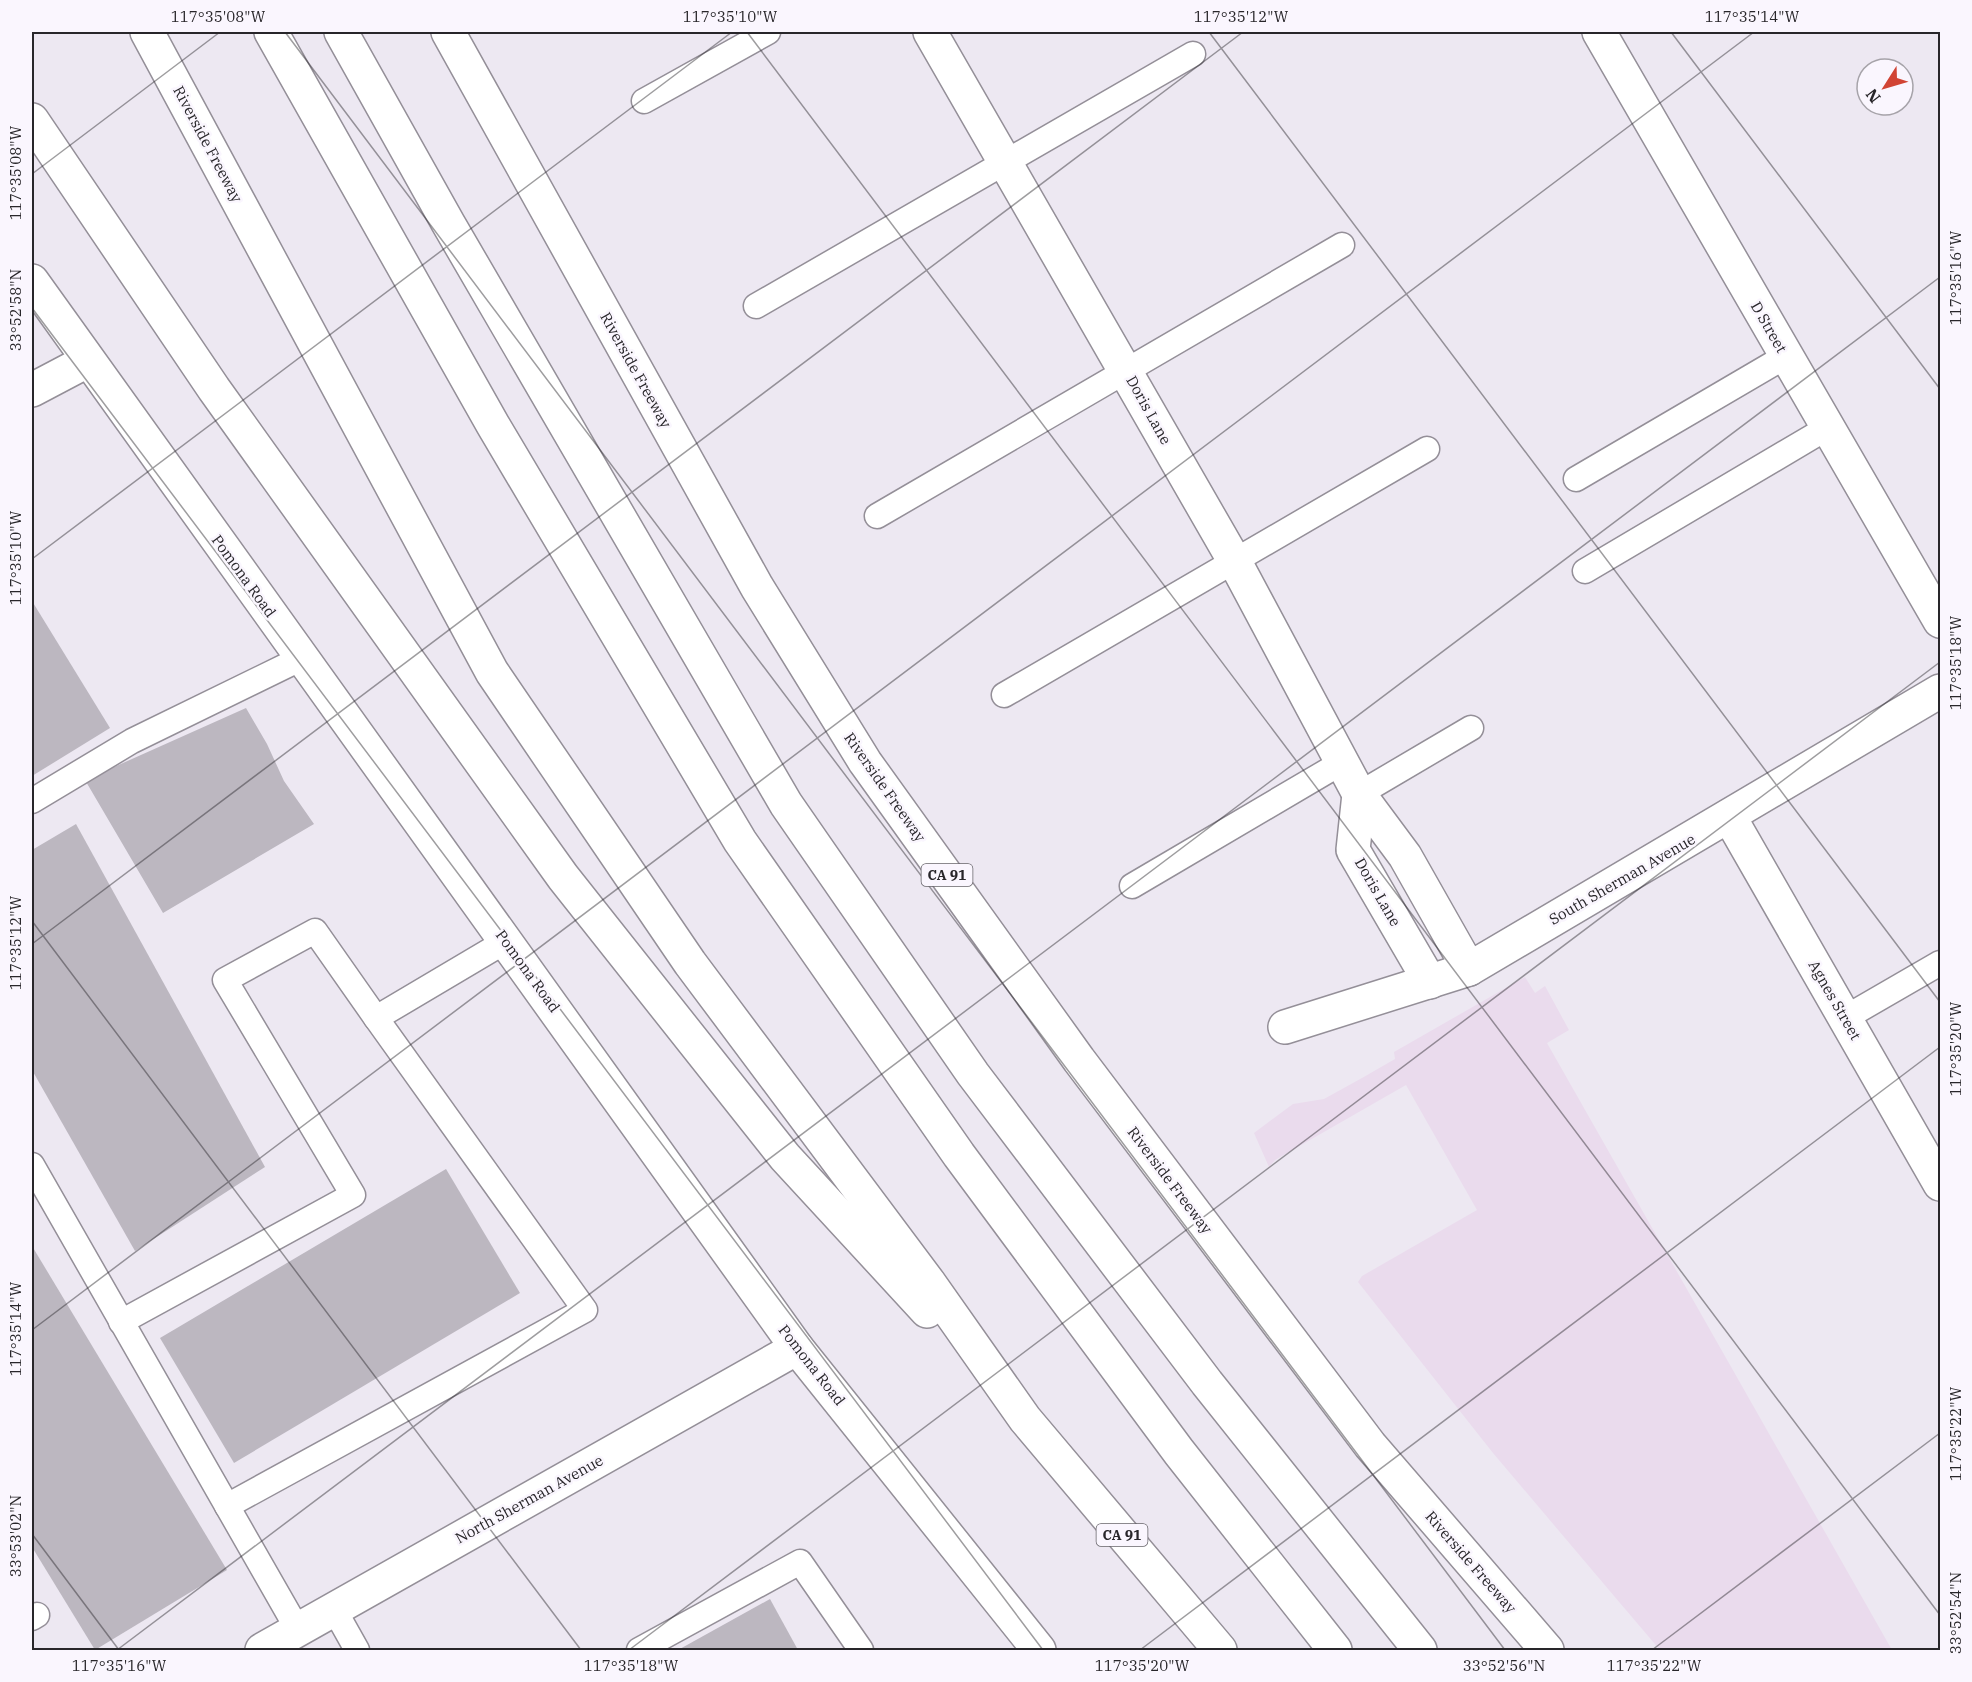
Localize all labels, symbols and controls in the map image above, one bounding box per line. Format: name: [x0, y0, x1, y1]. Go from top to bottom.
text: 117°35'08"W: [171, 7, 266, 26]
text: 117°35'10"W: [683, 7, 778, 26]
text: 117°35'12"W: [1194, 7, 1289, 26]
text: 117°35'14"W: [1705, 7, 1800, 26]
north arrow: [1855, 57, 1915, 117]
street label: Riverside Freeway: [169, 82, 247, 206]
text: N: [1861, 85, 1885, 107]
text: 117°35'08"W: [6, 125, 25, 220]
text: 117°35'16"W: [1946, 230, 1965, 325]
text: 33°52'58"N: [6, 269, 25, 351]
street label: D Street: [1747, 298, 1791, 356]
street label: Riverside Freeway: [596, 309, 676, 431]
street label: Doris Lane: [1122, 372, 1176, 448]
text: 117°35'10"W: [6, 510, 25, 605]
street label: Pomona Road: [208, 531, 280, 621]
text: 117°35'18"W: [1946, 615, 1965, 710]
street label: Riverside Freeway: [840, 729, 930, 845]
street label: South Sherman Avenue: [1545, 829, 1699, 929]
street label: Doris Lane: [1351, 854, 1405, 930]
road number: CA 91: [922, 864, 972, 886]
text: 117°35'12"W: [6, 895, 25, 990]
street label: Pomona Road: [492, 926, 564, 1016]
street label: Agnes Street: [1805, 957, 1865, 1043]
text: 117°35'20"W: [1946, 1001, 1965, 1096]
street label: Riverside Freeway: [1123, 1123, 1217, 1237]
text: 117°35'14"W: [6, 1281, 25, 1376]
street label: Pomona Road: [775, 1321, 849, 1409]
text: 117°35'22"W: [1946, 1386, 1965, 1481]
street label: North Sherman Avenue: [452, 1450, 606, 1548]
text: 33°53'02"N: [6, 1495, 25, 1577]
street label: Riverside Freeway: [1421, 1507, 1521, 1617]
road number: CA 91: [1096, 1524, 1148, 1546]
text: 33°52'54"N: [1946, 1572, 1965, 1654]
text: 117°35'16"W: [72, 1656, 167, 1675]
text: 117°35'18"W: [584, 1656, 679, 1675]
text: 117°35'20"W: [1095, 1656, 1190, 1675]
text: 33°52'56"N: [1463, 1656, 1545, 1675]
text: 117°35'22"W: [1607, 1656, 1702, 1675]

